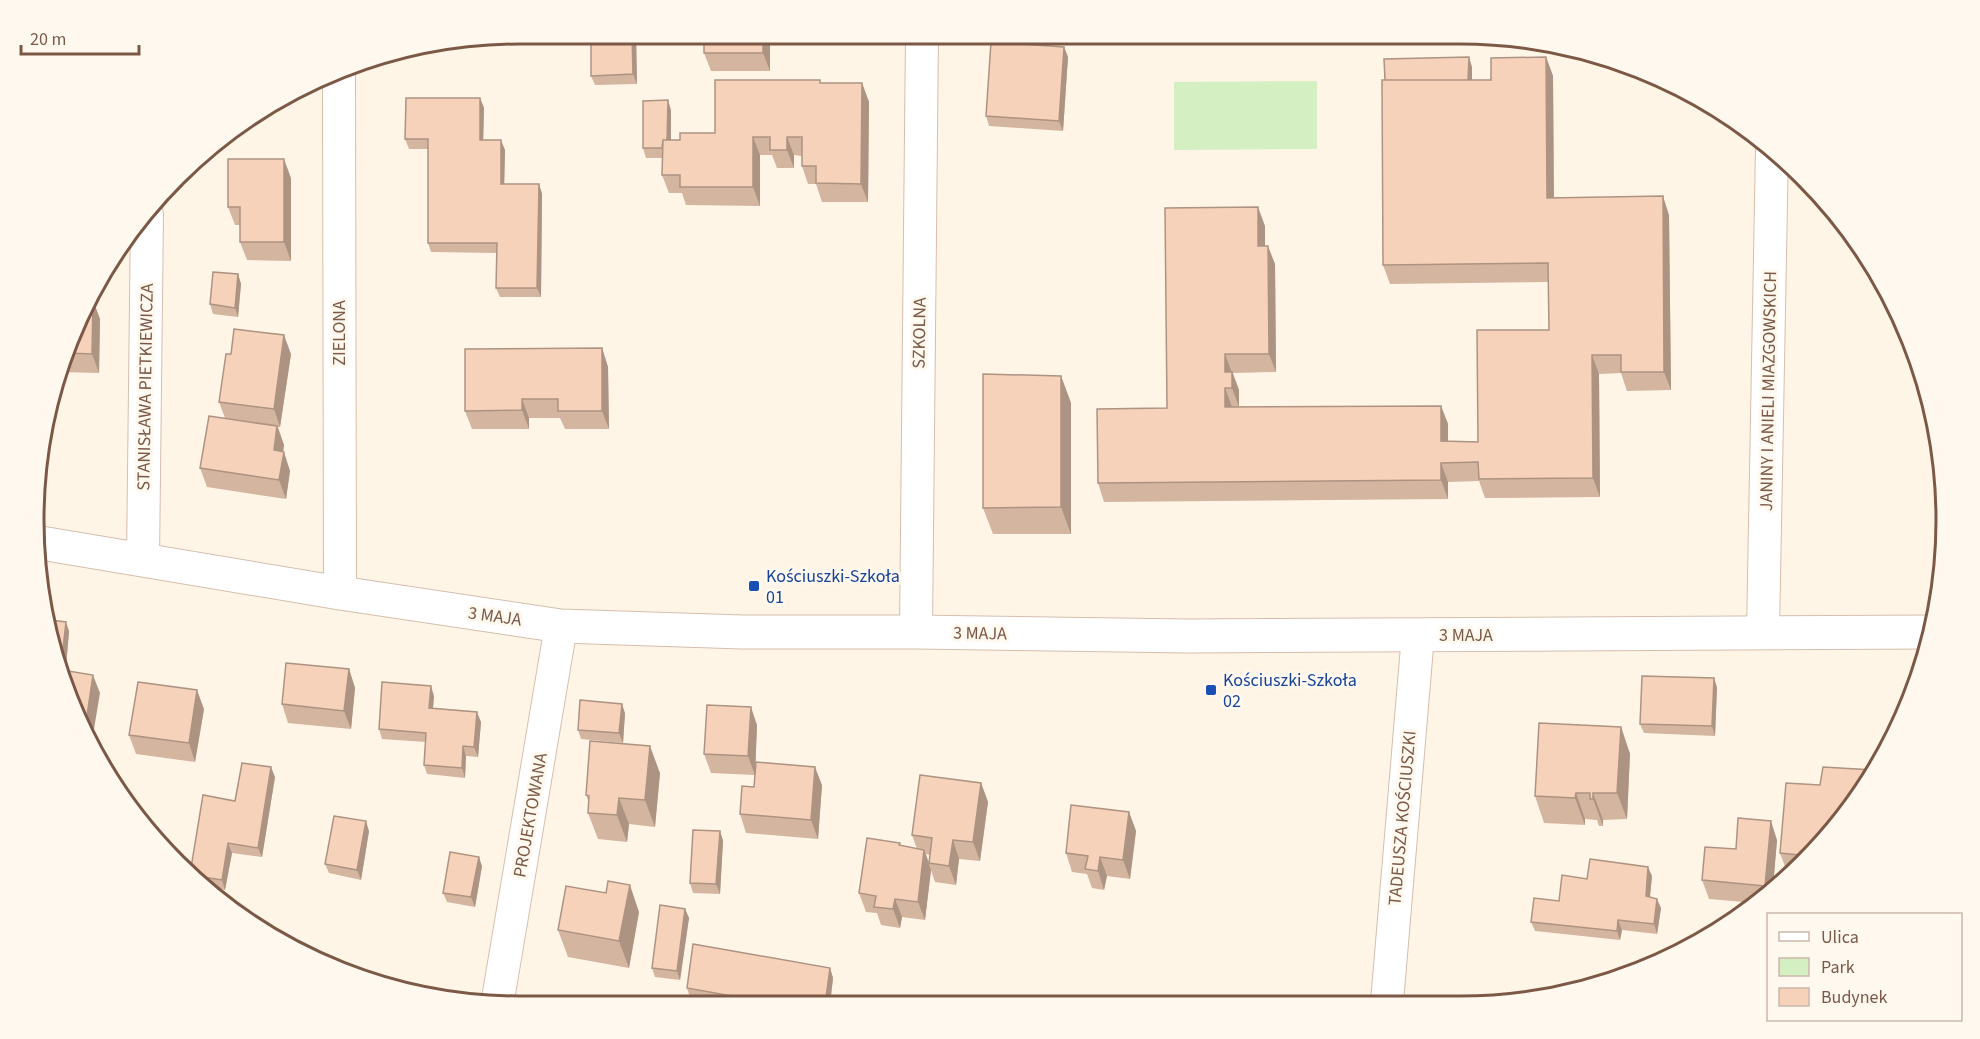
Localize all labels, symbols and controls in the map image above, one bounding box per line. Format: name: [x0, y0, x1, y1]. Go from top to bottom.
scale bar: [21, 18, 140, 56]
text: 20 m: [30, 27, 66, 52]
street label: JANINY I ANIELI MIAZGOWSKICH: [1754, 271, 1783, 511]
street label: STANISŁAWA PIETKIEWICZA: [131, 283, 160, 491]
street label: SZKOLNA: [906, 297, 933, 369]
street label: ZIELONA: [327, 300, 352, 366]
place label: Kościuszki-Szkoła 01: [766, 564, 900, 610]
marker: Kościuszki-Szkoła 01: [747, 579, 761, 593]
street label: 3 MAJA: [467, 600, 524, 633]
street label: 3 MAJA: [953, 621, 1007, 646]
street label: 3 MAJA: [1439, 623, 1493, 648]
place label: Kościuszki-Szkoła 02: [1223, 668, 1357, 714]
marker: Kościuszki-Szkoła 02: [1204, 683, 1218, 697]
street label: TADEUSZA KOŚCIUSZKI: [1382, 729, 1423, 907]
street label: PROJEKTOWANA: [507, 751, 554, 879]
legend: [1767, 913, 1962, 1021]
text: Ulica: [1821, 925, 1859, 950]
text: Park: [1821, 955, 1855, 980]
text: Budynek: [1821, 985, 1888, 1010]

